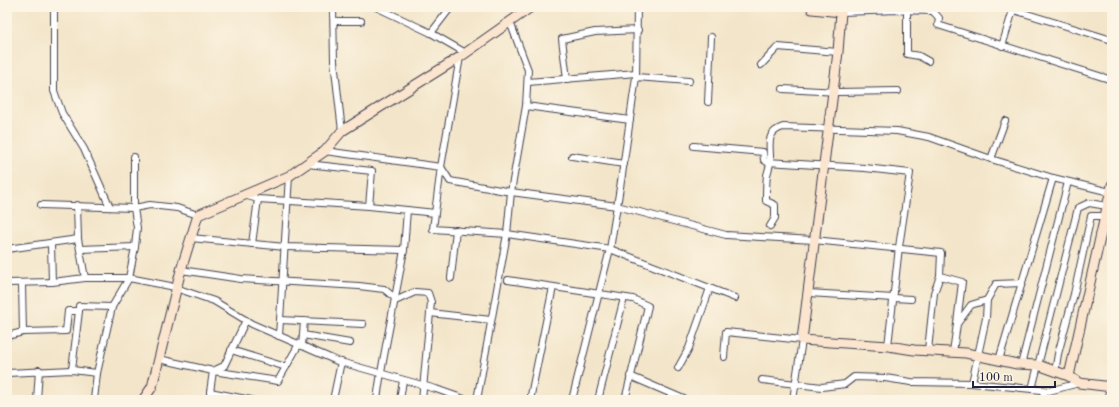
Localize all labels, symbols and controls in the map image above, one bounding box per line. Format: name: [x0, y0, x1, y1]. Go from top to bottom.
scale bar: [973, 363, 1055, 389]
text: 100 m: [979, 372, 1013, 384]

